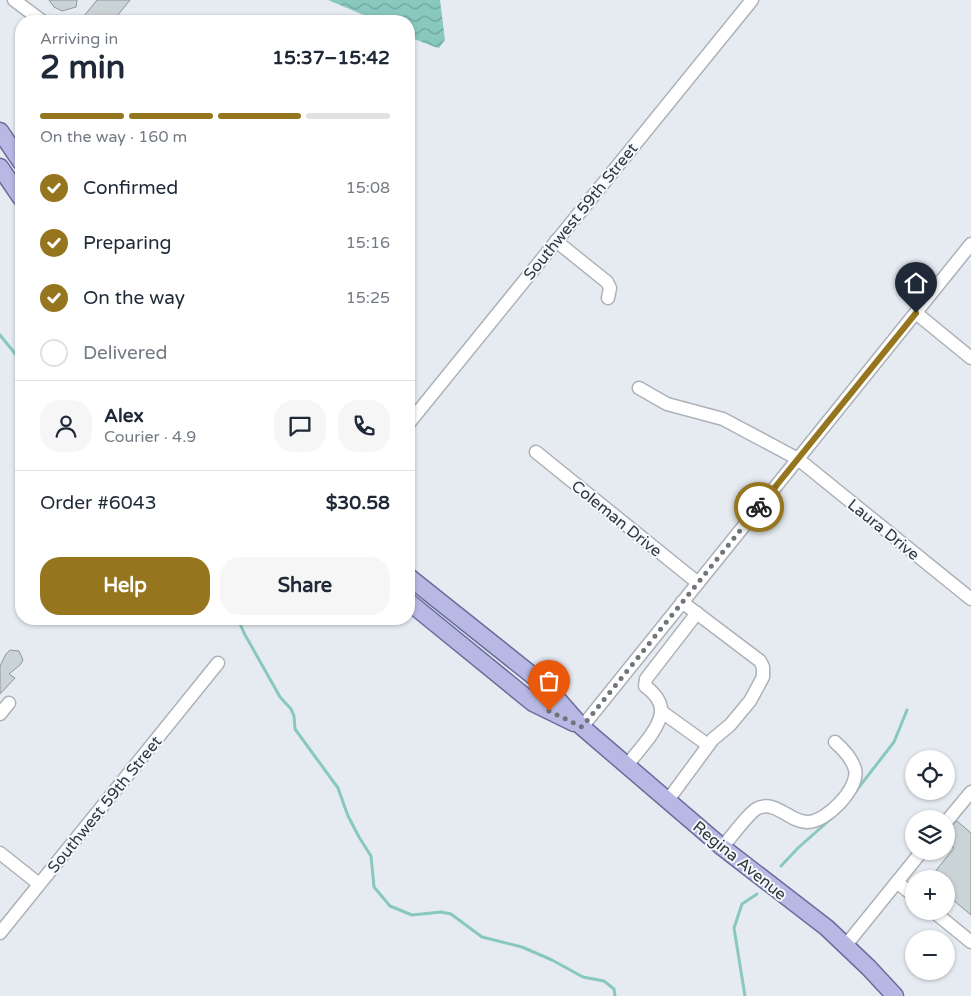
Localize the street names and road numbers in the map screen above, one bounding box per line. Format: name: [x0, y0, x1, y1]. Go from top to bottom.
street label: Southwest 59th Street: [519, 139, 642, 284]
street label: Coleman Drive: [567, 476, 666, 561]
street label: Laura Drive: [843, 495, 923, 565]
street label: Southwest 59th Street: [43, 732, 166, 877]
street label: Regina Avenue: [689, 817, 790, 905]

